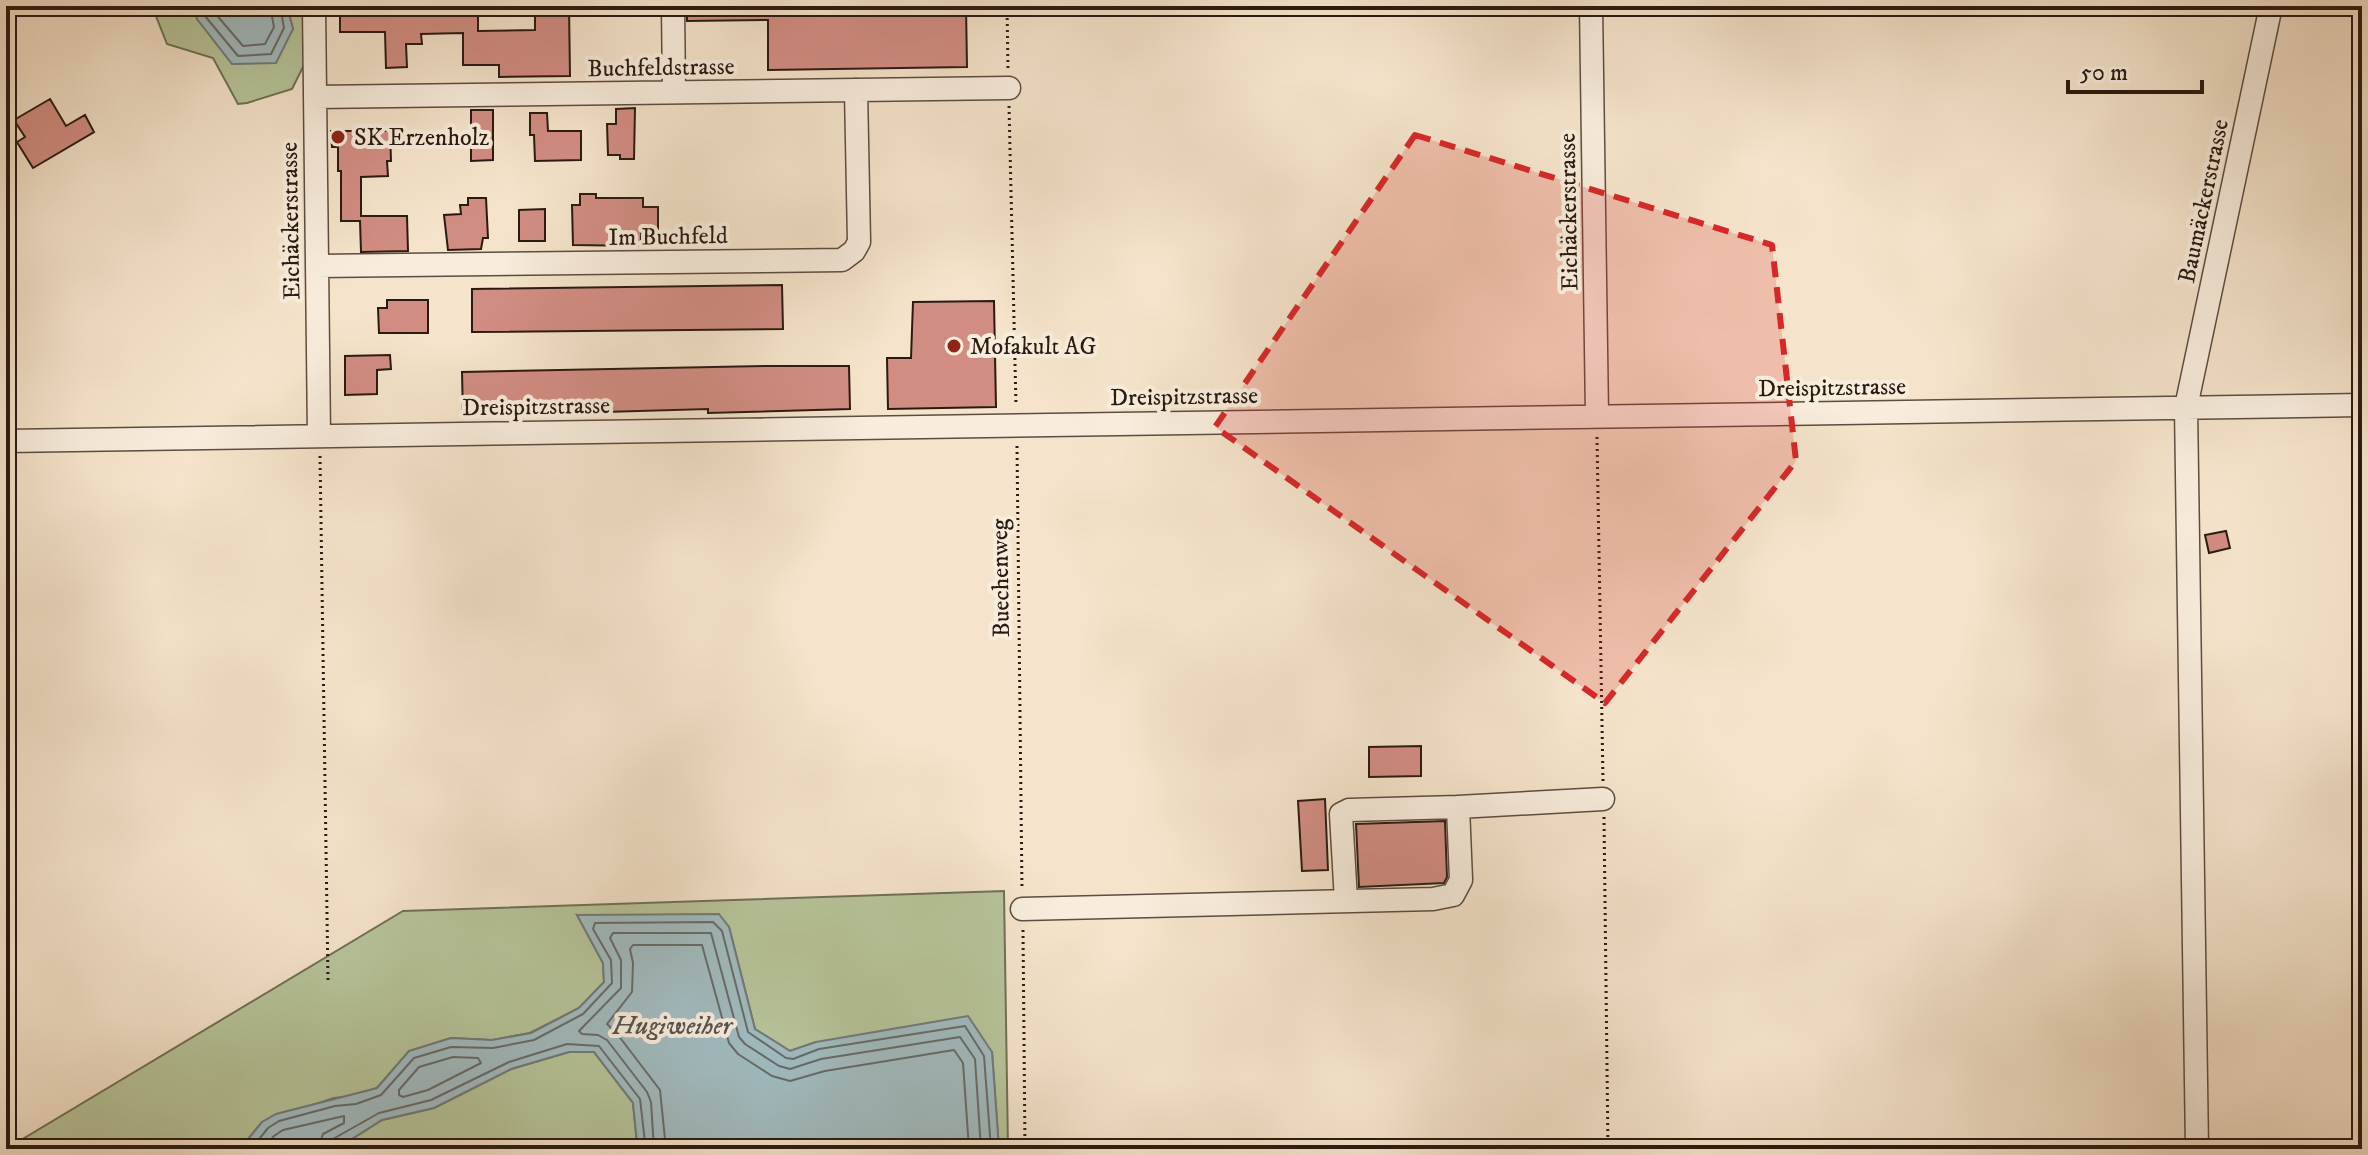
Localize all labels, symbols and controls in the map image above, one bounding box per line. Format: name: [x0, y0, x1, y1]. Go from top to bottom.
scale bar: [2068, 44, 2202, 94]
street label: Buchfeldstrasse: [587, 52, 735, 84]
text: 50 m: [2080, 58, 2128, 88]
street label: Baumäckerstrasse: [2172, 116, 2236, 286]
place label: SK Erzenholz: [354, 123, 490, 153]
marker: SK Erzenholz: [329, 128, 347, 146]
street label: Eichäckerstrasse: [1553, 133, 1585, 291]
street label: Eichäckerstrasse: [275, 142, 307, 300]
street label: Im Buchfeld: [608, 221, 728, 253]
place label: Mofakult AG: [970, 332, 1096, 362]
marker: Mofakult AG: [945, 337, 963, 355]
street label: Dreispitzstrasse: [1758, 372, 1906, 404]
street label: Dreispitzstrasse: [1110, 381, 1258, 413]
street label: Dreispitzstrasse: [462, 391, 610, 423]
street label: Buechenweg: [985, 518, 1017, 638]
water label: Hugiweiher: [611, 1010, 733, 1043]

